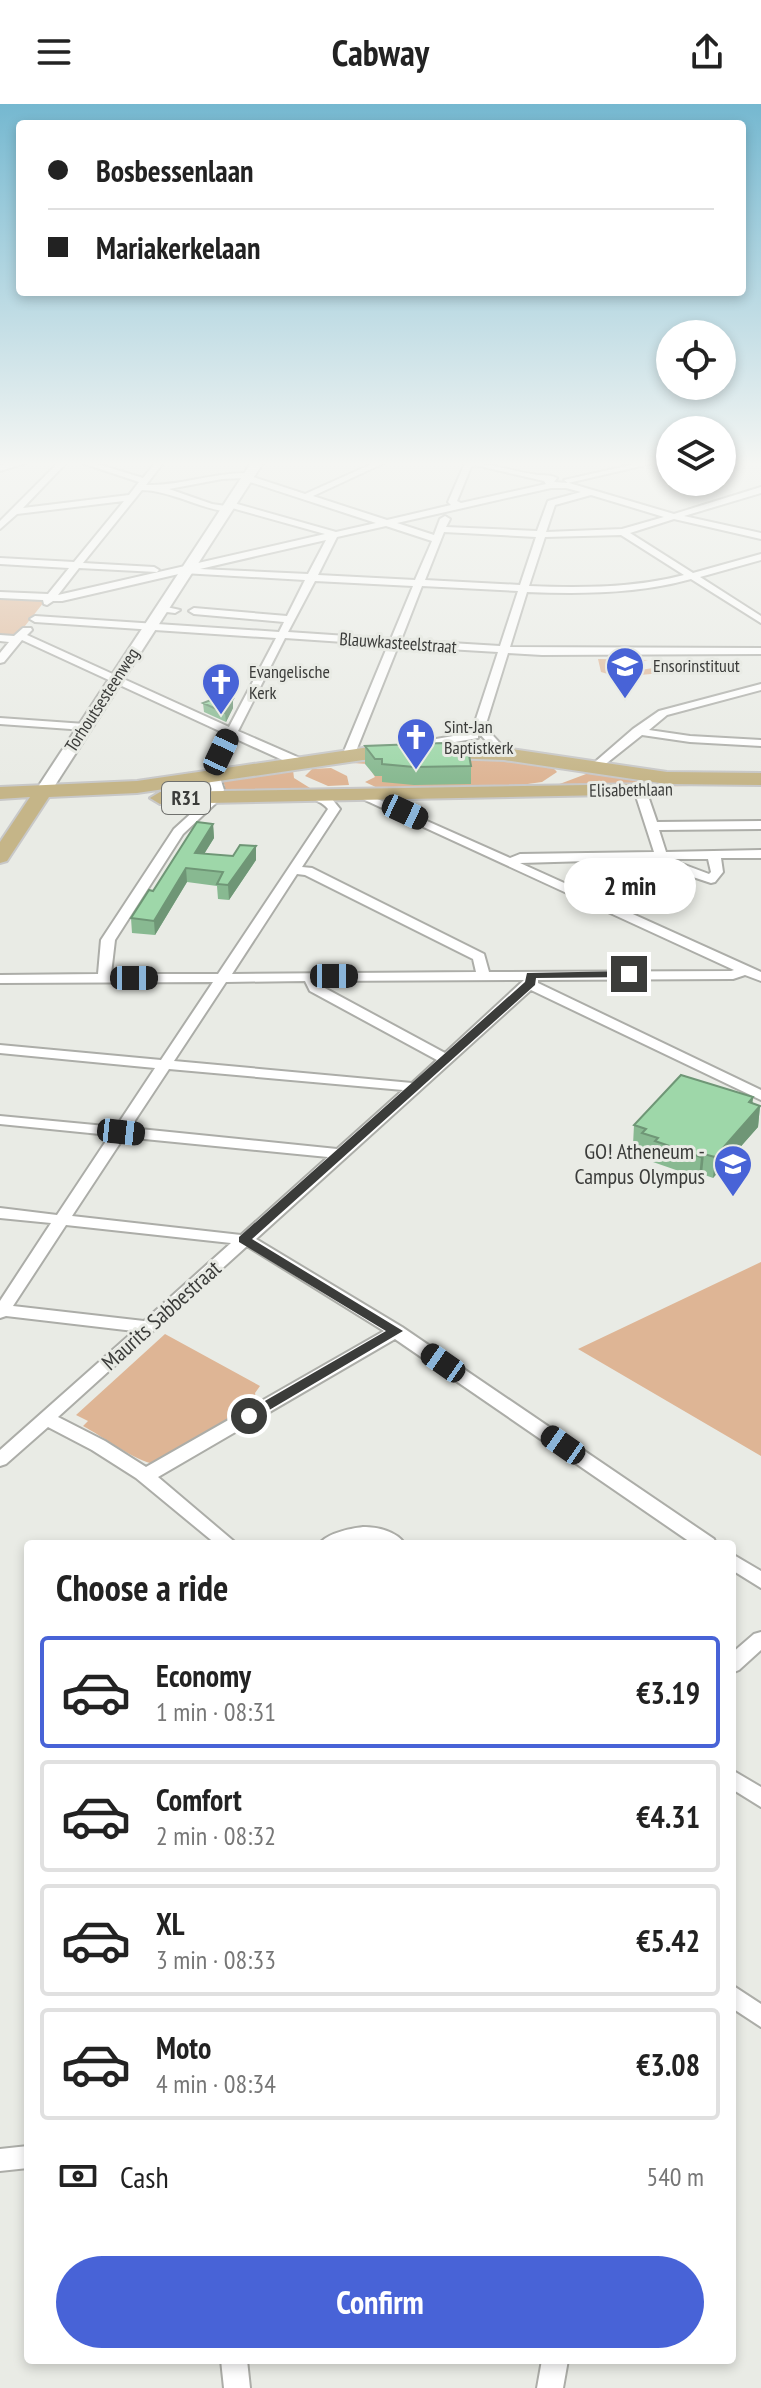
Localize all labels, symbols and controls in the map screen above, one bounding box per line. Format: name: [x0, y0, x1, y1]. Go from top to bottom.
text: Cabway: [332, 29, 429, 76]
icon: menu: [32, 30, 76, 74]
icon: share: [685, 30, 729, 74]
text: Bosbessenlaan: [96, 151, 254, 190]
text: Mariakerkelaan: [96, 228, 260, 267]
map controls: [656, 320, 736, 496]
button: locate: [656, 320, 736, 400]
button: layers: [656, 416, 736, 496]
street label: Blauwkasteelstraat: [339, 627, 458, 658]
street label: Torhoutsesteenweg: [59, 643, 144, 756]
school or university icon: Ensorinstituut: [604, 645, 646, 700]
place label: Ensorinstituut: [653, 654, 740, 677]
place label: Evangelische Kerk: [249, 660, 330, 704]
church icon: Evangelische Kerk: [200, 661, 242, 716]
place label: Sint-Jan Baptistkerk: [444, 715, 514, 759]
church icon: Sint-Jan Baptistkerk: [395, 716, 437, 771]
car: [200, 725, 242, 779]
street label: Elisabethlaan: [589, 777, 673, 802]
road number: R31: [162, 782, 210, 814]
car: [378, 791, 432, 833]
callout: 2 min: [563, 858, 695, 914]
text: 2 min: [604, 869, 656, 902]
route end: [611, 956, 647, 992]
car: [310, 964, 358, 988]
car: [110, 966, 158, 990]
car: [96, 1118, 146, 1146]
place label: GO! Atheneum - Campus Olympus: [575, 1137, 705, 1190]
school or university icon: GO! Atheneum - Campus Olympus: [712, 1143, 754, 1198]
street label: Maurits Sabbestraat: [96, 1254, 226, 1376]
car: [416, 1339, 470, 1387]
route start: [231, 1398, 267, 1434]
car: [536, 1421, 590, 1469]
text: Choose a ride: [56, 1564, 228, 1611]
icon: car: [60, 1656, 132, 1728]
text: Economy: [156, 1656, 251, 1695]
text: €3.19: [636, 1673, 700, 1712]
text: 1 min · 08:31: [156, 1695, 276, 1728]
icon: car: [60, 1780, 132, 1852]
text: Comfort: [156, 1780, 242, 1819]
text: €4.31: [636, 1797, 700, 1836]
text: 2 min · 08:32: [156, 1819, 276, 1852]
icon: car: [60, 1904, 132, 1976]
text: XL: [156, 1904, 185, 1943]
text: €5.42: [636, 1921, 700, 1960]
text: 3 min · 08:33: [156, 1943, 276, 1976]
icon: car: [60, 2028, 132, 2100]
text: Moto: [156, 2028, 211, 2067]
text: €3.08: [636, 2045, 700, 2084]
text: 4 min · 08:34: [156, 2067, 276, 2100]
icon: cash: [56, 2154, 100, 2198]
text: Cash: [120, 2157, 169, 2196]
text: 540 m: [646, 2160, 704, 2193]
button: Confirm: [56, 2256, 704, 2348]

